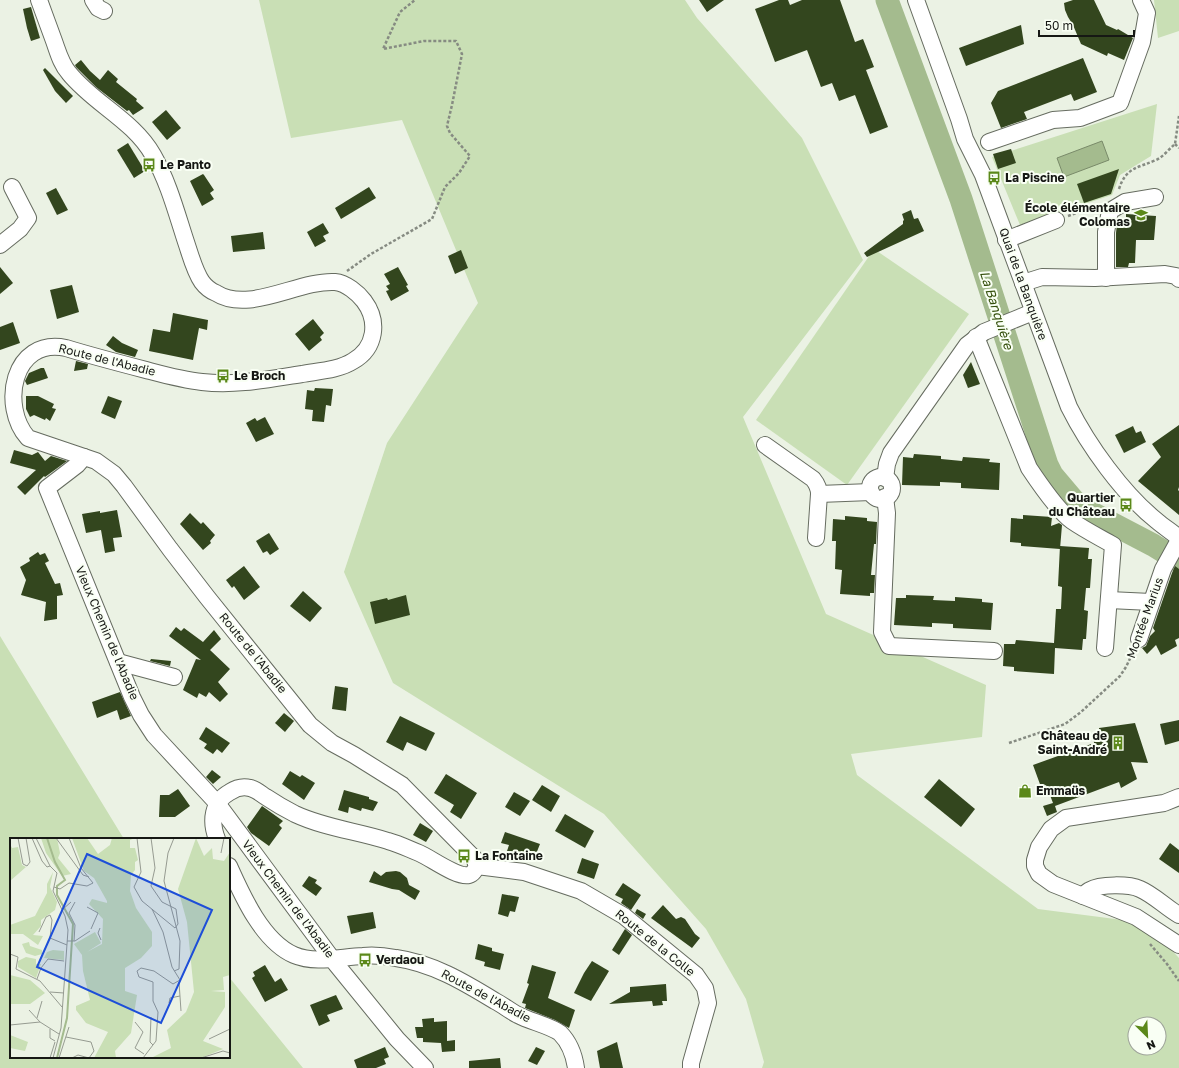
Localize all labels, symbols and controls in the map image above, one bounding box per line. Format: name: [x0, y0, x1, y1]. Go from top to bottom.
scale bar: [1039, 12, 1134, 38]
text: 50 m: [1045, 18, 1073, 33]
bus stop icon: Le Panto: [141, 157, 157, 173]
place label: Le Panto: [160, 157, 211, 172]
bus stop icon: La Piscine: [986, 170, 1002, 186]
place label: La Piscine: [1005, 170, 1065, 185]
place label: École élémentaire Colomas: [1025, 200, 1130, 229]
school or university icon: École élémentaire Colomas: [1133, 207, 1149, 223]
street label: Quai de la Banquière: [996, 226, 1051, 342]
water label: La Banquière: [977, 269, 1018, 353]
street label: Route de l'Abadie: [57, 340, 157, 379]
bus stop icon: Le Broch: [215, 368, 231, 384]
place label: Le Broch: [234, 368, 285, 383]
place label: Quartier du Château: [1049, 490, 1115, 519]
bus stop icon: Quartier du Château: [1118, 497, 1134, 513]
street label: Vieux Chemin de l'Abadie: [72, 564, 142, 702]
street label: Montée Marius: [1123, 575, 1166, 660]
street label: Route de l'Abadie: [216, 609, 291, 696]
place label: Château de Saint-André: [1038, 728, 1107, 757]
building icon: Château de Saint-André: [1110, 735, 1126, 751]
shop icon: Emmaüs: [1017, 783, 1033, 799]
place label: Emmaüs: [1036, 783, 1086, 798]
street label: Vieux Chemin de l'Abadie: [239, 837, 338, 961]
inset map: [10, 838, 230, 1058]
bus stop icon: La Fontaine: [456, 848, 472, 864]
place label: La Fontaine: [475, 848, 543, 863]
street label: Route de la Colle: [612, 906, 698, 979]
bus stop icon: Verdaou: [357, 952, 373, 968]
place label: Verdaou: [376, 952, 424, 967]
street label: Route de l'Abadie: [439, 966, 534, 1026]
north arrow: [1127, 1016, 1167, 1056]
text: N: [1145, 1038, 1158, 1053]

